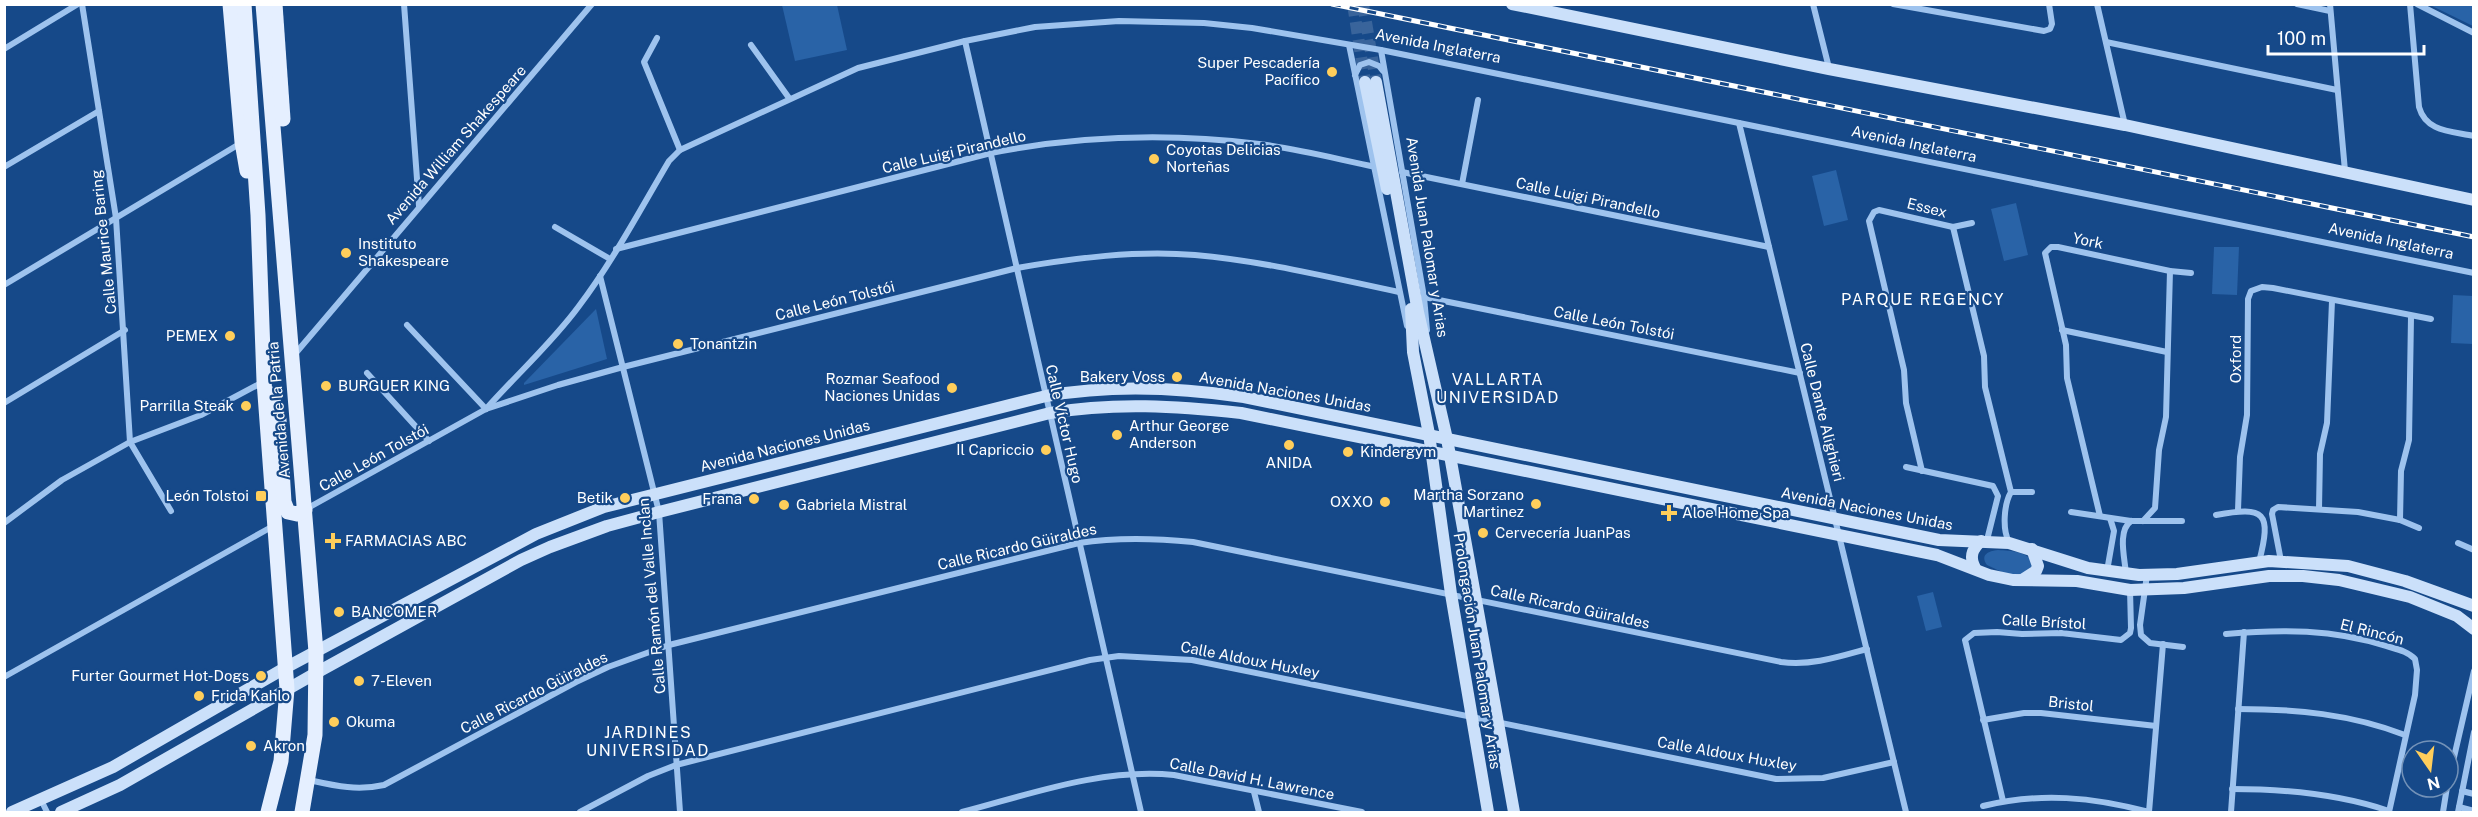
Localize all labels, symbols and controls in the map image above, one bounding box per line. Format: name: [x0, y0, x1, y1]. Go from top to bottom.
scale bar: [2268, 18, 2424, 56]
street label: Avenida Inglaterra: [1374, 25, 1502, 66]
text: 100 m: [2277, 28, 2326, 49]
place label: Super Pescadería Pacífico: [1197, 54, 1320, 88]
street label: Avenida William Shakespeare: [382, 62, 529, 228]
marker: Super Pescadería Pacífico: [1325, 65, 1339, 79]
street label: Avenida Inglaterra: [1850, 122, 1978, 165]
street label: Calle Luigi Pirandello: [880, 127, 1028, 176]
street label: Avenida Juan Palomar y Arias: [1403, 135, 1452, 338]
place label: Coyotas Delicias Norteñas: [1166, 141, 1281, 175]
marker: Coyotas Delicias Norteñas: [1147, 152, 1161, 166]
street label: Calle Maurice Baring: [87, 169, 120, 315]
street label: Calle Luigi Pirandello: [1514, 174, 1662, 221]
street label: Essex: [1905, 194, 1949, 221]
street label: Avenida Inglaterra: [2327, 219, 2455, 262]
street label: York: [2071, 229, 2105, 252]
place label: Instituto Shakespeare: [358, 235, 449, 269]
marker: Instituto Shakespeare: [339, 246, 353, 260]
street label: Calle León Tolstói: [773, 277, 896, 324]
district label: PARQUE REGENCY: [1841, 290, 2005, 309]
street label: Calle León Tolstói: [1552, 302, 1676, 343]
place label: PEMEX: [166, 327, 218, 344]
marker: PEMEX: [223, 329, 237, 343]
place label: Tonantzin: [690, 335, 757, 352]
street label: Oxford: [2227, 335, 2244, 383]
marker: Tonantzin: [671, 337, 685, 351]
street label: Avenida de la Patria: [264, 341, 293, 479]
street label: Calle Dante Alighieri: [1797, 341, 1848, 483]
street label: Calle Víctor Hugo: [1043, 363, 1086, 485]
place label: Bakery Voss: [1080, 368, 1165, 385]
street label: Avenida Naciones Unidas: [1198, 368, 1373, 415]
place label: Rozmar Seafood Naciones Unidas: [824, 370, 940, 404]
marker: Bakery Voss: [1170, 370, 1184, 384]
district label: VALLARTA UNIVERSIDAD: [1436, 370, 1560, 407]
place label: BURGUER KING: [338, 377, 450, 394]
marker: BURGUER KING: [319, 379, 333, 393]
marker: Rozmar Seafood Naciones Unidas: [945, 381, 959, 395]
place label: Parrilla Steak: [140, 397, 234, 414]
marker: Parrilla Steak: [239, 399, 253, 413]
street label: Avenida Naciones Unidas: [698, 416, 872, 475]
place label: Arthur George Anderson: [1129, 417, 1229, 451]
street label: Calle León Tolstói: [316, 420, 432, 495]
marker: Arthur George Anderson: [1110, 428, 1124, 442]
marker: ANIDA: [1282, 438, 1296, 452]
place label: Il Capriccio: [956, 441, 1034, 458]
marker: Il Capriccio: [1039, 443, 1053, 457]
place label: Kindergym: [1360, 443, 1436, 460]
marker: Kindergym: [1341, 445, 1355, 459]
place label: ANIDA: [1266, 454, 1313, 471]
street label: Avenida Naciones Unidas: [1780, 484, 1954, 534]
place label: Martha Sorzano Martinez: [1413, 486, 1524, 520]
place label: León Tolstoi: [165, 487, 249, 504]
marker: León Tolstoi: [254, 489, 268, 503]
place label: Betik: [577, 489, 613, 506]
place label: Frana: [702, 490, 742, 507]
marker: Betik: [618, 491, 632, 505]
marker: Frana: [747, 492, 761, 506]
place label: OXXO: [1330, 493, 1373, 510]
marker: OXXO: [1378, 495, 1392, 509]
place label: Gabriela Mistral: [796, 496, 907, 513]
street label: Calle Ramón del Valle Inclan: [634, 497, 669, 695]
marker: Martha Sorzano Martinez: [1529, 497, 1543, 511]
marker: Gabriela Mistral: [777, 498, 791, 512]
marker: Aloe Home Spa: [1660, 504, 1678, 522]
place label: Aloe Home Spa: [1682, 504, 1789, 521]
street label: Calle Ricardo Güiraldes: [936, 520, 1098, 573]
place label: Cervecería JuanPas: [1495, 524, 1631, 541]
marker: Cervecería JuanPas: [1476, 526, 1490, 540]
place label: FARMACIAS ABC: [345, 532, 467, 549]
street label: Prolongación Juan Palomar y Arias: [1450, 532, 1505, 770]
marker: FARMACIAS ABC: [326, 534, 340, 548]
street label: Calle Ricardo Güiraldes: [1489, 581, 1651, 632]
place label: BANCOMER: [351, 603, 437, 620]
marker: BANCOMER: [332, 605, 346, 619]
street label: Calle Brístol: [2001, 611, 2087, 632]
street label: El Rincón: [2338, 615, 2406, 648]
street label: Calle Aldoux Huxley: [1179, 638, 1321, 681]
street label: Calle Ricardo Güiraldes: [457, 648, 610, 737]
place label: Furter Gourmet Hot-Dogs: [71, 667, 249, 684]
marker: Furter Gourmet Hot-Dogs: [254, 669, 268, 683]
place label: 7-Eleven: [371, 672, 432, 689]
marker: 7-Eleven: [352, 674, 366, 688]
place label: Frida Kahlo: [211, 687, 290, 704]
marker: Frida Kahlo: [192, 689, 206, 703]
street label: Bristol: [2047, 693, 2095, 714]
place label: Okuma: [346, 713, 395, 730]
marker: Okuma: [327, 715, 341, 729]
district label: JARDINES UNIVERSIDAD: [586, 723, 710, 760]
street label: Calle Aldoux Huxley: [1656, 733, 1798, 774]
place label: Akron: [263, 737, 305, 754]
marker: Akron: [244, 739, 258, 753]
north arrow: [2400, 739, 2460, 799]
street label: Calle David H. Lawrence: [1168, 754, 1336, 803]
text: N: [2425, 772, 2442, 794]

